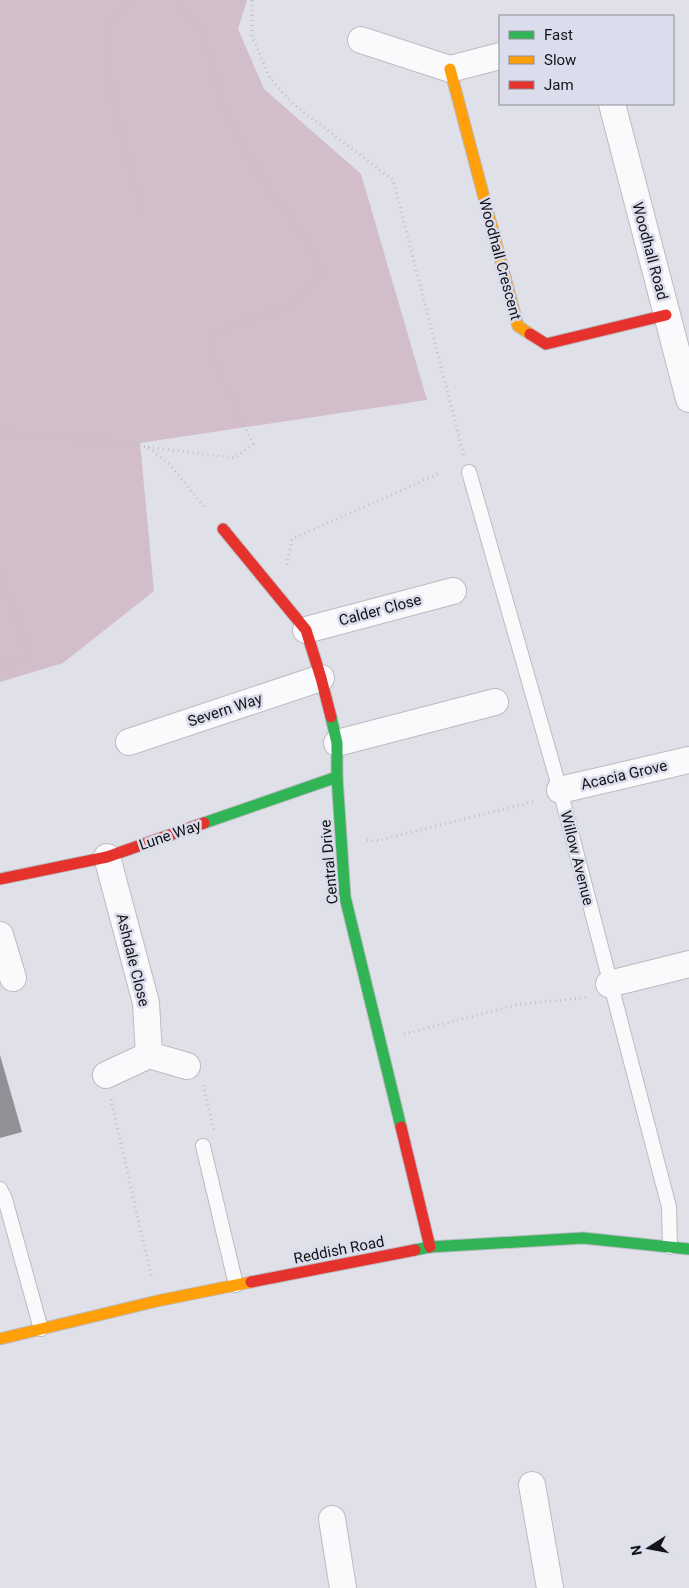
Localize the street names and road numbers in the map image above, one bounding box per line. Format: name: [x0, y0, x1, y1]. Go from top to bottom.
street label: Woodhall Crescent: [475, 196, 525, 322]
street label: Woodhall Road: [628, 200, 672, 302]
street label: Calder Close: [337, 590, 423, 630]
street label: Severn Way: [186, 690, 264, 730]
street label: Acacia Grove: [579, 756, 669, 794]
street label: Willow Avenue: [557, 809, 597, 907]
street label: Lune Way: [137, 816, 203, 854]
street label: Central Drive: [316, 819, 342, 905]
street label: Ashdale Close: [113, 912, 153, 1009]
street label: Reddish Road: [292, 1232, 386, 1268]

